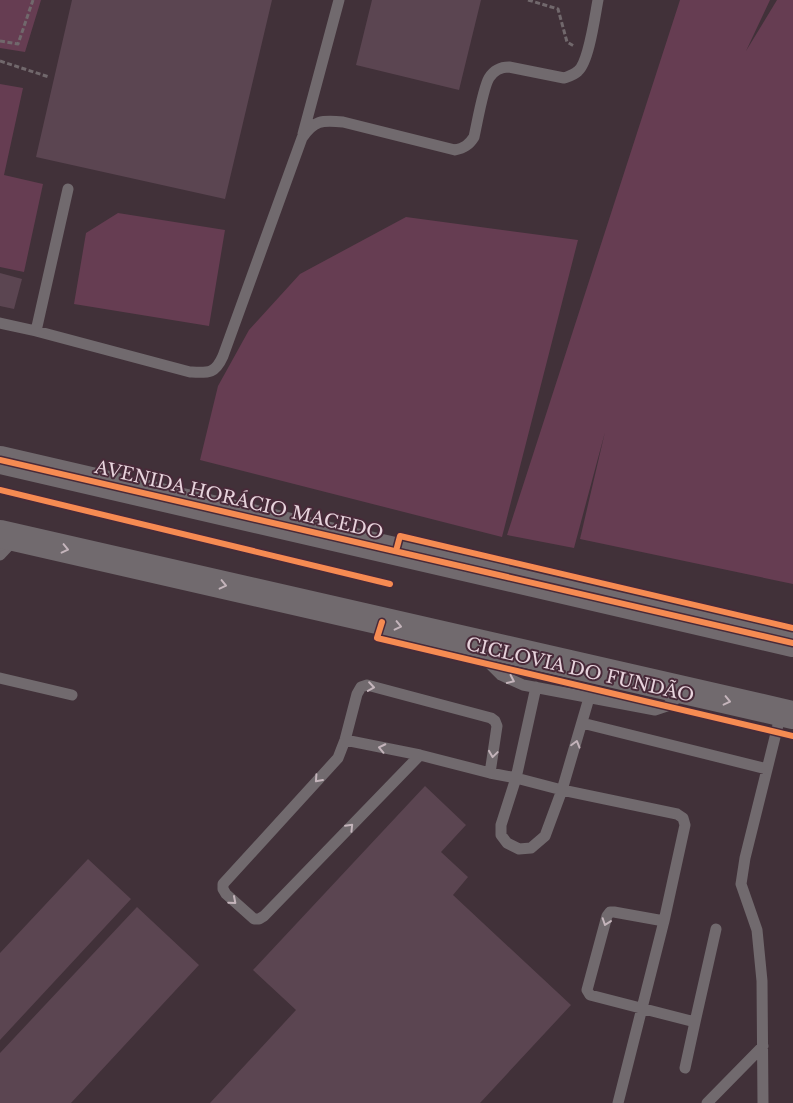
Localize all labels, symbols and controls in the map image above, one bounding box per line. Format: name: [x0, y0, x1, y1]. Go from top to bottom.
street label: AVENIDA HORÁCIO MACEDO: [92, 455, 386, 544]
one-way arrow: [60, 543, 69, 554]
one-way arrow: [218, 579, 227, 590]
one-way arrow: [394, 620, 403, 631]
street label: CICLOVIA DO FUNDÃO: [464, 631, 697, 707]
one-way arrow: [506, 673, 515, 684]
one-way arrow: [367, 682, 376, 692]
one-way arrow: [723, 695, 732, 706]
one-way arrow: [570, 740, 580, 748]
one-way arrow: [378, 743, 387, 753]
one-way arrow: [488, 749, 498, 758]
one-way arrow: [315, 774, 324, 783]
one-way arrow: [344, 824, 353, 833]
one-way arrow: [227, 895, 236, 904]
one-way arrow: [602, 917, 612, 926]

